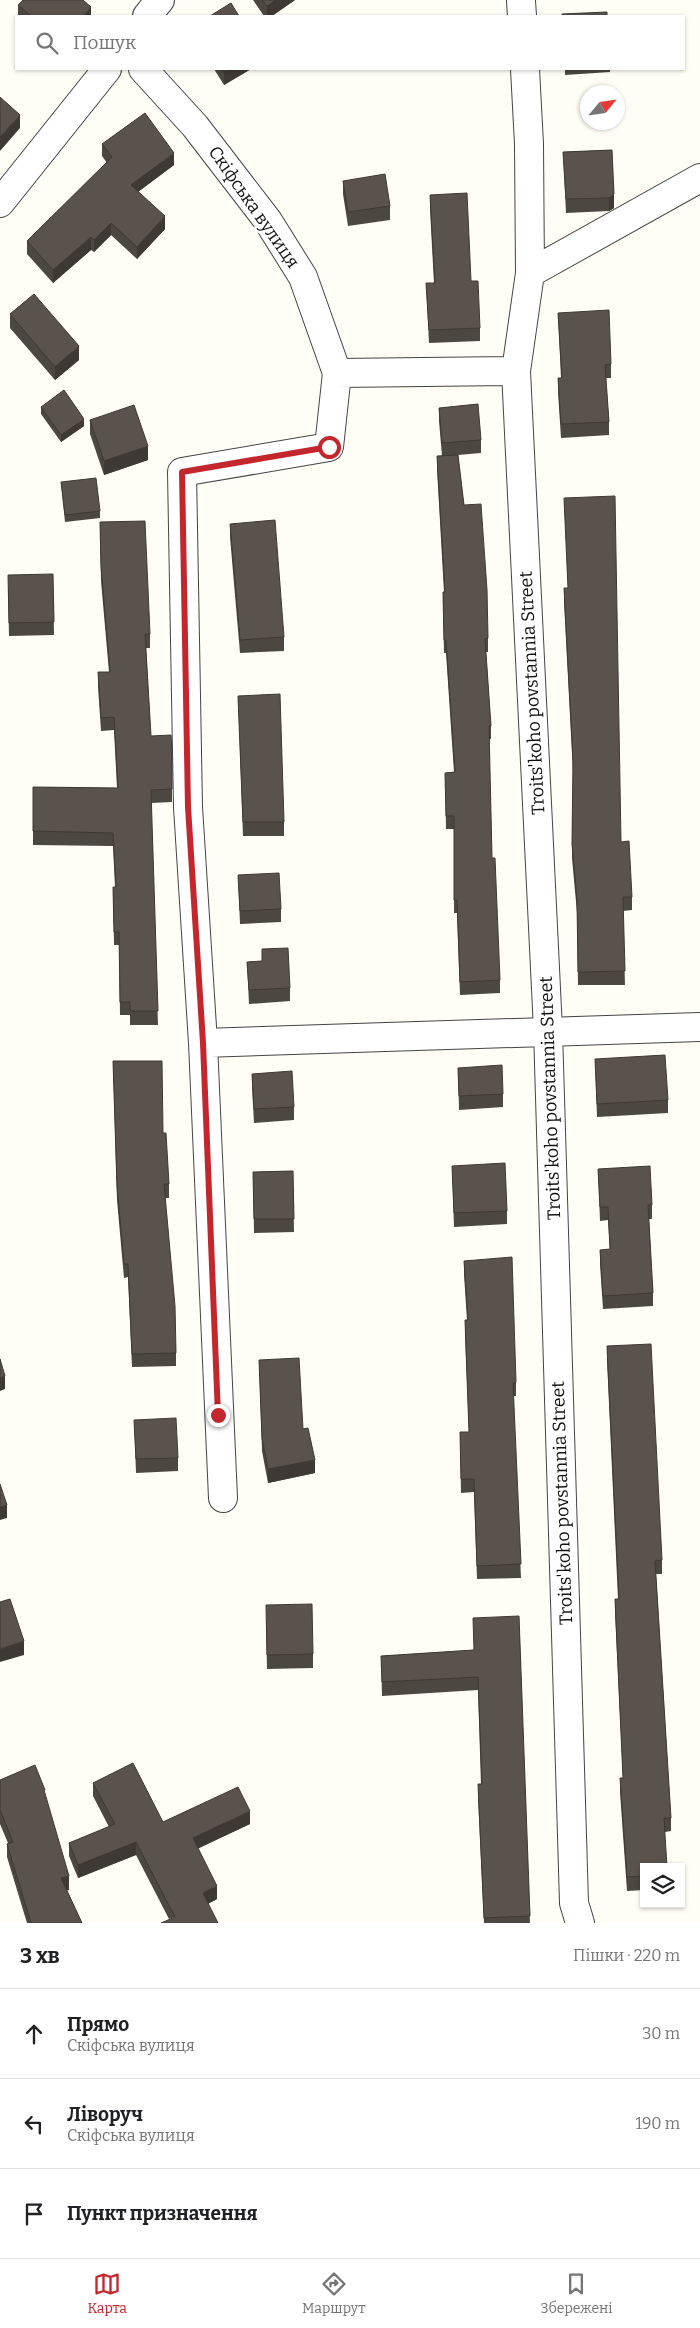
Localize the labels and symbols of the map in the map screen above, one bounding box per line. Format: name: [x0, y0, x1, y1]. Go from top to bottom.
north arrow: [580, 85, 625, 130]
street label: Скіфська вулиця: [204, 142, 304, 272]
route start: [318, 436, 341, 459]
street label: Troits'koho povstannia Street: [515, 570, 549, 815]
street label: Troits'koho povstannia Street: [535, 975, 565, 1220]
street label: Troits'koho povstannia Street: [547, 1380, 577, 1625]
route end: [207, 1404, 230, 1427]

